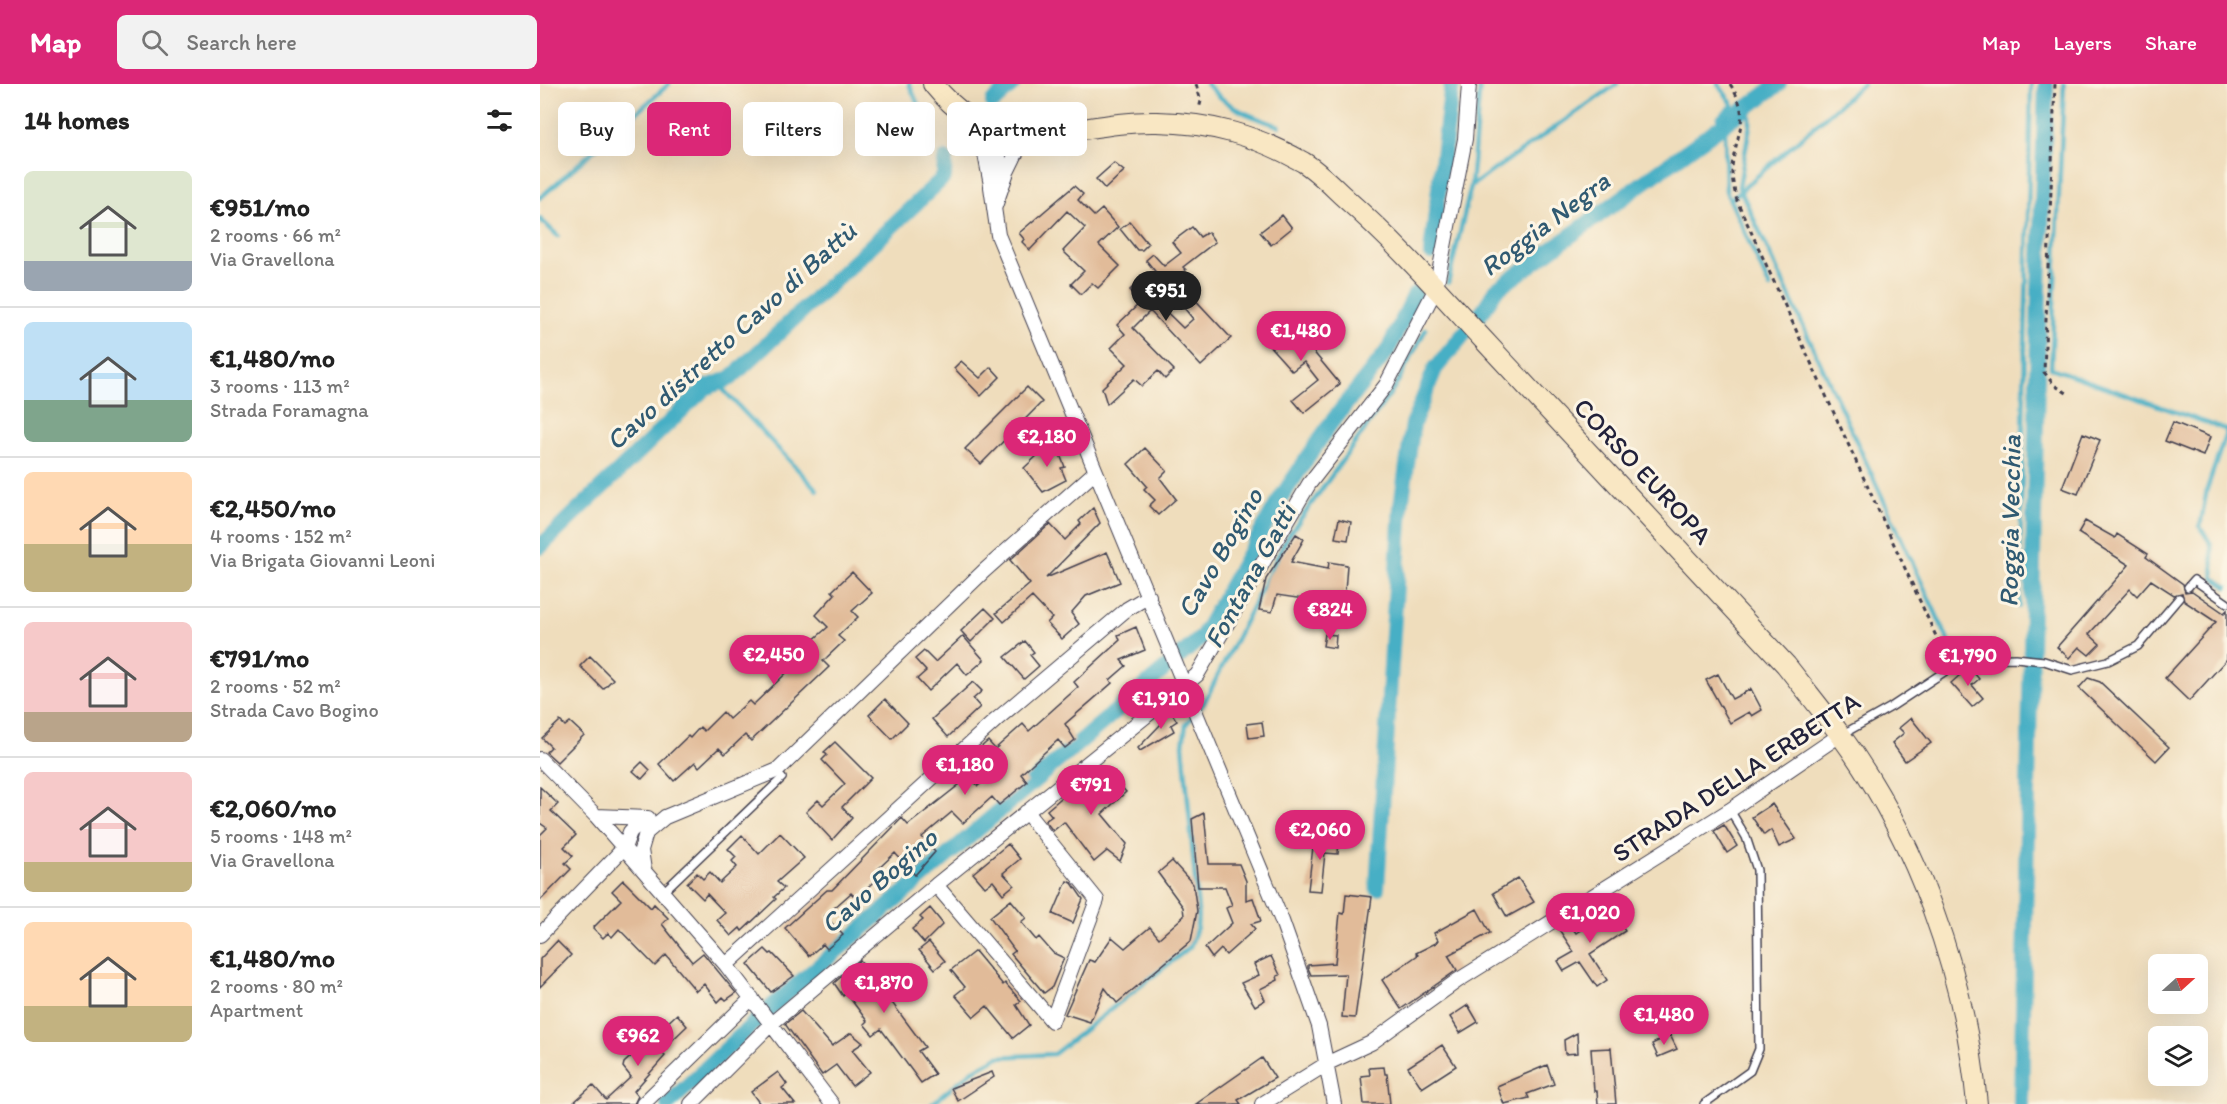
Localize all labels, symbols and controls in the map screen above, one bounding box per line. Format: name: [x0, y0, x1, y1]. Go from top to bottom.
search box: [117, 15, 537, 69]
text: Map: [30, 25, 81, 59]
icon: search: [138, 26, 171, 59]
text: Search here: [186, 29, 297, 56]
text: Map: [1982, 30, 2021, 55]
text: Layers: [2054, 30, 2112, 55]
text: Share: [2145, 30, 2197, 55]
chip: Buy: [558, 102, 635, 156]
chip: Rent: [647, 102, 731, 156]
chip: Filters: [743, 102, 843, 156]
chip: New: [855, 102, 935, 156]
chip: Apartment: [947, 102, 1087, 156]
text: 14 homes: [24, 104, 130, 136]
icon: filters: [483, 104, 516, 137]
water label: Roggia Negra: [1473, 164, 1616, 283]
text: €951/mo: [210, 191, 310, 223]
icon: home: [72, 195, 144, 267]
water label: Cavo distretto Cavo di Battù: [599, 214, 864, 457]
text: 2 rooms · 66 m²: [210, 223, 341, 247]
text: Via Gravellona: [210, 247, 335, 271]
pin: €951: [1130, 271, 1202, 322]
text: €951: [1145, 278, 1187, 302]
pin: €1,480: [1252, 311, 1350, 362]
text: €1,480: [1271, 318, 1331, 342]
text: €1,480/mo: [210, 342, 335, 374]
icon: home: [72, 346, 144, 418]
text: 3 rooms · 113 m²: [210, 374, 350, 398]
street label: CORSO EUROPA: [1567, 391, 1719, 551]
text: Strada Foramagna: [210, 398, 369, 422]
pin: €2,180: [998, 417, 1096, 468]
text: €2,180: [1017, 424, 1077, 448]
water label: Roggia Vecchia: [1991, 434, 2028, 607]
water label: Cavo Bogino: [1169, 481, 1270, 623]
text: €2,450/mo: [210, 492, 336, 524]
water label: Fontana Gatti: [1196, 495, 1304, 654]
icon: home: [72, 496, 144, 568]
text: 4 rooms · 152 m²: [210, 524, 352, 548]
text: Via Brigata Giovanni Leoni: [210, 548, 435, 572]
pin: €824: [1294, 590, 1366, 641]
text: €824: [1308, 597, 1352, 621]
pin: €2,450: [725, 635, 823, 686]
pin: €1,790: [1919, 636, 2017, 687]
text: €791/mo: [210, 642, 309, 674]
text: €2,450: [743, 642, 805, 666]
text: €1,790: [1939, 643, 1997, 667]
icon: home: [72, 646, 144, 718]
text: 2 rooms · 52 m²: [210, 674, 341, 698]
pin: €1,910: [1112, 679, 1210, 730]
street label: STRADA DELLA ERBETTA: [1606, 685, 1866, 869]
text: €1,910: [1132, 686, 1190, 710]
text: Strada Cavo Bogino: [210, 698, 379, 722]
pin: €1,180: [916, 745, 1014, 796]
text: €1,180: [936, 752, 994, 776]
pin: €791: [1055, 765, 1127, 816]
text: €791: [1070, 772, 1112, 796]
text: €2,060/mo: [210, 792, 336, 824]
icon: home: [72, 796, 144, 868]
pin: €2,060: [1271, 810, 1369, 861]
text: €2,060: [1289, 817, 1351, 841]
water label: Cavo Bogino: [813, 820, 945, 940]
text: 5 rooms · 148 m²: [210, 824, 352, 848]
text: Via Gravellona: [210, 848, 335, 872]
pin: €1,020: [1541, 893, 1639, 944]
text: €1,020: [1560, 900, 1620, 924]
text: €1,480/mo: [210, 942, 335, 974]
icon: home: [72, 946, 144, 1018]
north arrow: [2148, 954, 2208, 1014]
map controls: [2148, 954, 2208, 1086]
pin: €1,870: [835, 963, 933, 1014]
text: €1,870: [855, 970, 913, 994]
text: 2 rooms · 80 m²: [210, 974, 343, 998]
pin: €1,480: [1615, 995, 1713, 1046]
text: Apartment: [210, 998, 303, 1022]
text: €1,480: [1634, 1002, 1694, 1026]
pin: €962: [602, 1016, 674, 1067]
text: €962: [617, 1023, 659, 1047]
button: layers: [2148, 1026, 2208, 1086]

